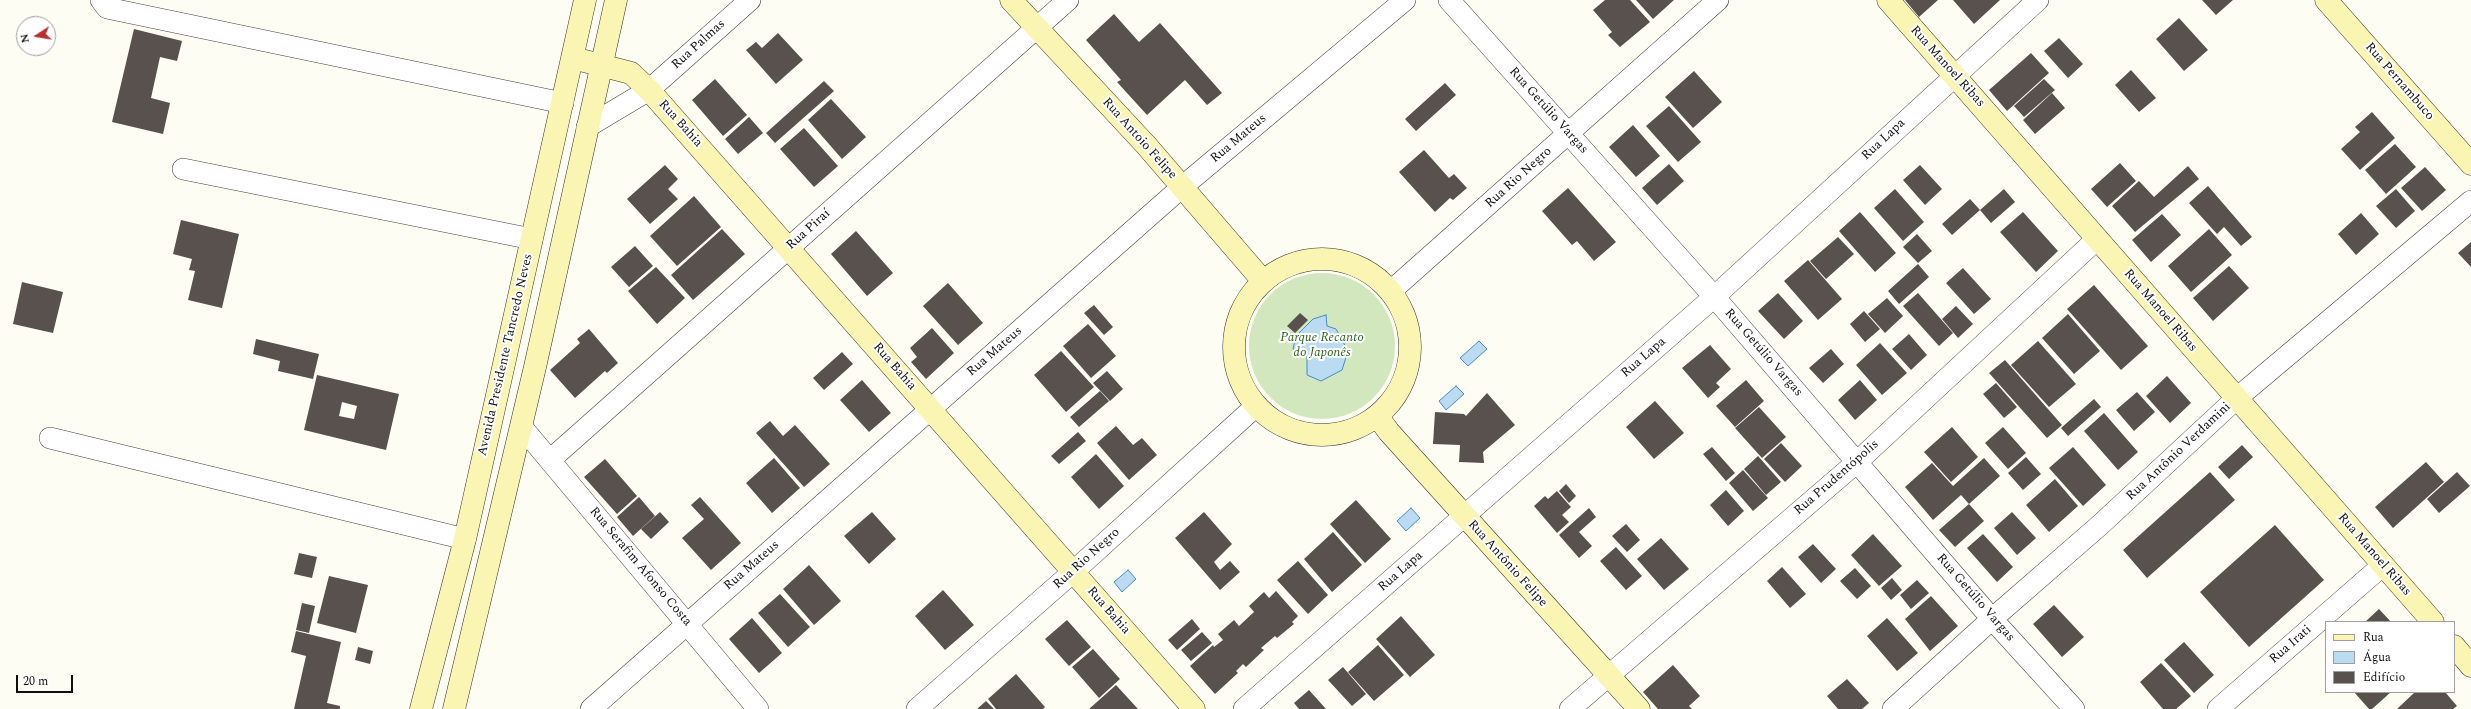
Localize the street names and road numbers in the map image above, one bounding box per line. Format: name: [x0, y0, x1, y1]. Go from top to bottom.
street label: Rua Palmas: [669, 17, 729, 73]
street label: Rua Manoel Ribas: [1906, 23, 1988, 111]
street label: Rua Pernambuco: [2361, 40, 2437, 124]
street label: Rua Getúlio Vargas: [1505, 64, 1591, 158]
street label: Rua Antoio Felipe: [1098, 95, 1180, 183]
street label: Rua Bahia: [655, 97, 705, 151]
street label: Rua Mateus: [1208, 111, 1270, 167]
street label: Rua Lapa: [1859, 116, 1909, 164]
street label: Rua Rio Negro: [1482, 144, 1556, 212]
street label: Rua Piraí: [784, 206, 834, 254]
street label: Avenida Presidente Tancredo Neves: [475, 252, 537, 458]
street label: Rua Manoel Ribas: [2120, 267, 2200, 355]
street label: Rua Getúlio Vargas: [1721, 306, 1805, 400]
street label: Rua Mateus: [964, 324, 1026, 380]
street label: Rua Lapa: [1619, 334, 1669, 382]
street label: Rua Bahia: [869, 340, 919, 394]
street label: Rua Antônio Verdamini: [2124, 400, 2234, 504]
street label: Rua Prudentópolis: [1792, 437, 1882, 519]
street label: Rua Serafim Afonso Costa: [586, 504, 694, 630]
street label: Rua Manoel Ribas: [2334, 511, 2414, 599]
street label: Rua Antônio Felipe: [1464, 517, 1550, 611]
street label: Rua Rio Negro: [1050, 525, 1124, 593]
street label: Rua Mateus: [721, 538, 783, 594]
street label: Rua Lapa: [1376, 548, 1426, 596]
street label: Rua Getúlio Vargas: [1933, 551, 2017, 645]
street label: Rua Bahia: [1083, 584, 1133, 638]
street label: Rua Irati: [2267, 622, 2315, 668]

